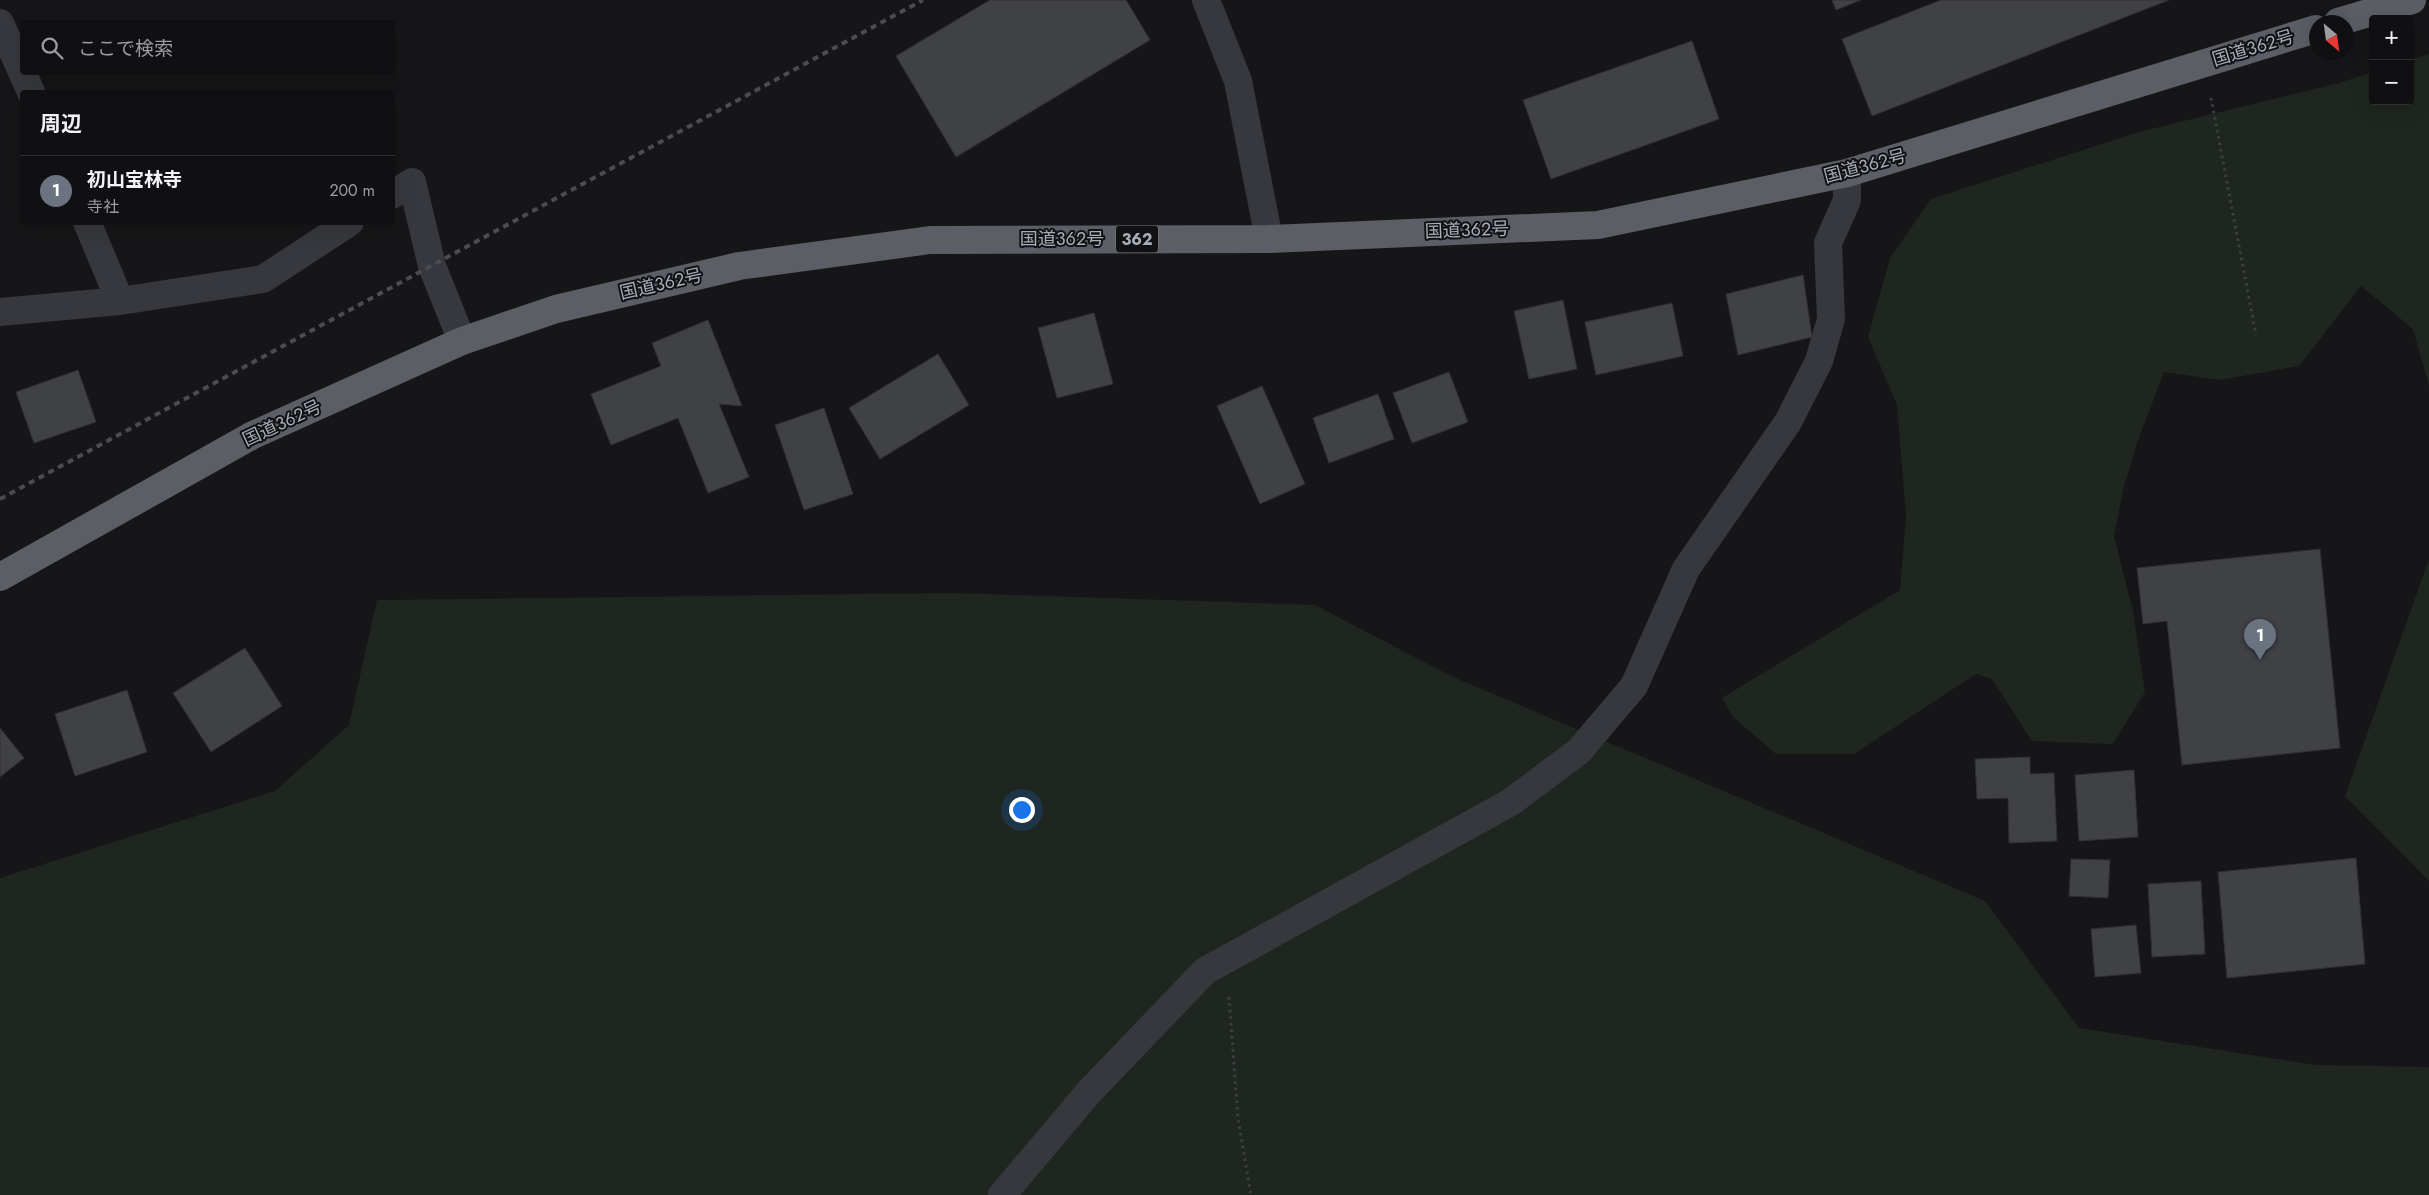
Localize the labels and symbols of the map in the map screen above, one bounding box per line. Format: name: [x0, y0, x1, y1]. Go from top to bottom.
north arrow: [2309, 15, 2354, 60]
street label: 国道362号: [2209, 23, 2297, 73]
street label: 国道362号: [1821, 143, 1909, 189]
street label: 国道362号: [1424, 216, 1510, 244]
road number: 362: [1116, 225, 1158, 252]
street label: 国道362号: [1020, 226, 1104, 252]
street label: 国道362号: [617, 262, 705, 306]
street label: 国道362号: [238, 393, 326, 453]
pin: 1: [2244, 619, 2276, 660]
your location: [1009, 797, 1035, 823]

